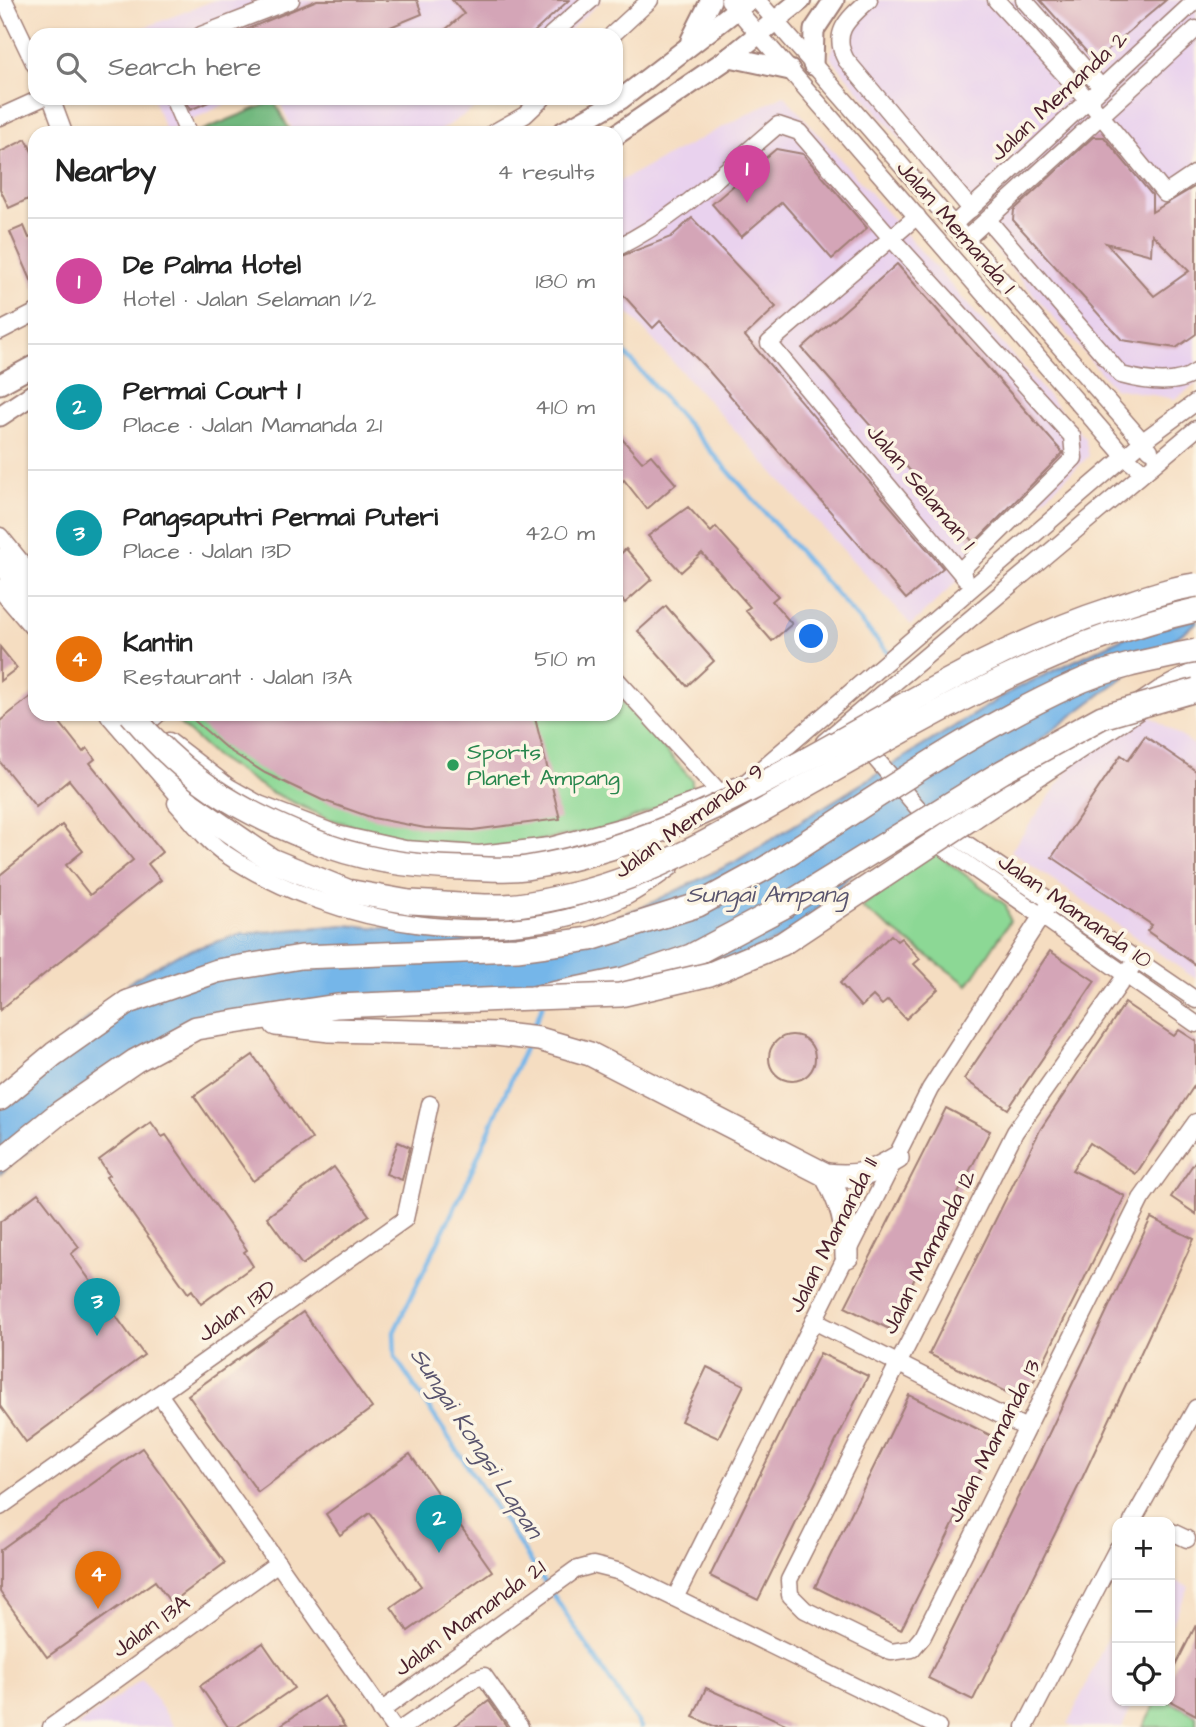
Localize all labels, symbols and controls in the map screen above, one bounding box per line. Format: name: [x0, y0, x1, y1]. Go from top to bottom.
street label: Jalan Memanda 2: [983, 23, 1135, 169]
search box: [28, 28, 623, 105]
icon: search: [52, 48, 90, 86]
text: Search here: [108, 49, 261, 85]
pin: 1: [724, 145, 770, 203]
text: Nearby: [56, 151, 156, 193]
street label: Jalan Memanda 1: [889, 153, 1023, 301]
text: 4 results: [497, 156, 595, 188]
text: De Palma Hotel: [123, 247, 301, 283]
text: 1: [78, 265, 80, 297]
text: 180 m: [536, 265, 595, 297]
text: Hotel · Jalan Selaman 1/2: [123, 283, 376, 315]
text: Permai Court 1: [123, 373, 301, 409]
text: 2: [72, 391, 86, 423]
text: 410 m: [535, 391, 595, 423]
text: Place · Jalan Mamanda 21: [123, 409, 382, 441]
street label: Jalan Selaman 1: [859, 417, 983, 557]
text: Pangsaputri Permai Puteri: [123, 499, 438, 535]
text: 3: [73, 517, 85, 549]
text: 420 m: [525, 517, 595, 549]
text: Place · Jalan 13D: [123, 535, 291, 567]
your location: [794, 619, 828, 653]
text: Kantin: [123, 625, 192, 661]
text: 4: [71, 643, 87, 675]
text: 510 m: [534, 643, 595, 675]
text: Restaurant · Jalan 13A: [123, 661, 352, 693]
place label: Sports Planet Ampang: [467, 736, 620, 795]
street label: Jalan Memanda 9: [607, 756, 771, 886]
marker: Sports Planet Ampang: [445, 757, 461, 773]
street label: Jalan Mamanda 10: [991, 846, 1159, 976]
water label: Sungai Ampang: [686, 878, 849, 913]
street label: Jalan Mamanda 11: [780, 1152, 886, 1318]
street label: Jalan Mamanda 12: [874, 1164, 984, 1340]
street label: Jalan 13D: [191, 1272, 283, 1350]
pin: 3: [74, 1278, 120, 1336]
water label: Sungai Kongsi Lapan: [401, 1341, 552, 1547]
street label: Jalan Mamanda 13: [939, 1354, 1049, 1528]
pin: 2: [416, 1495, 462, 1553]
map controls: [1112, 1517, 1175, 1706]
button: +: [1112, 1517, 1175, 1580]
pin: 4: [75, 1551, 121, 1609]
street label: Jalan Mamanda 21: [388, 1552, 552, 1684]
button: −: [1112, 1580, 1175, 1643]
street label: Jalan 13A: [105, 1587, 197, 1665]
button: locate: [1112, 1643, 1175, 1706]

